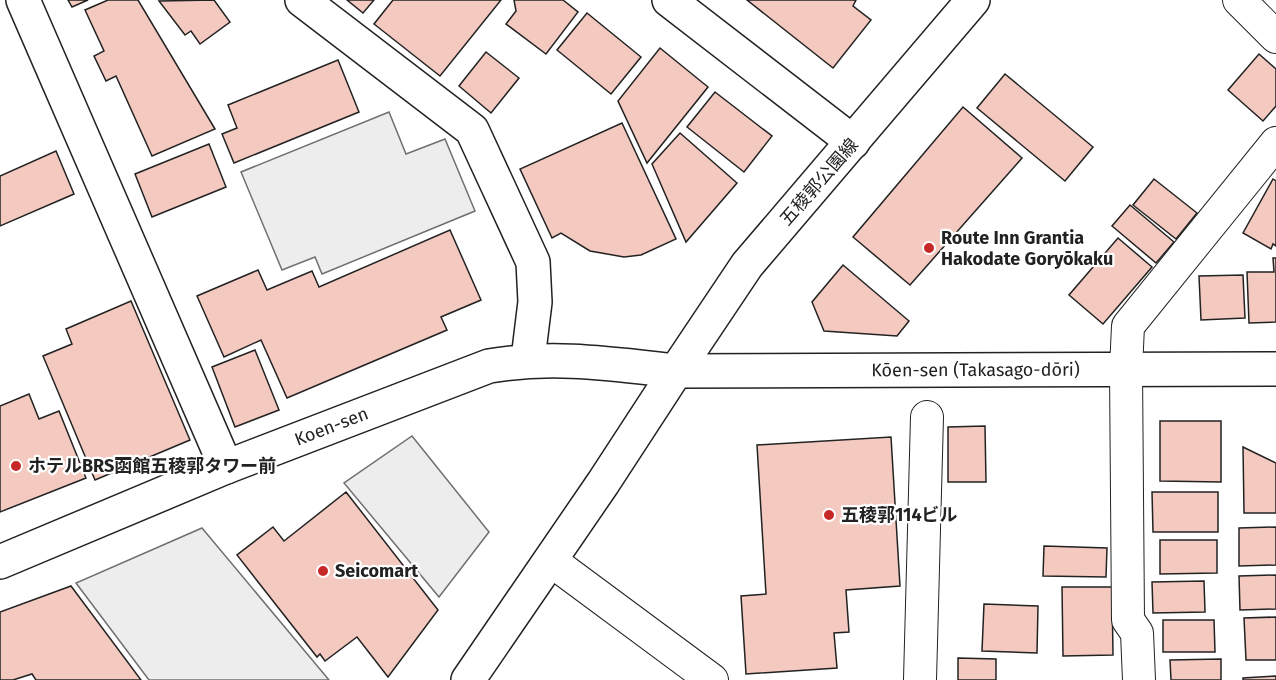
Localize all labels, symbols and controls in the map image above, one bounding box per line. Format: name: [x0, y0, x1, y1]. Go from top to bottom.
street label: 五稜郭公園線: [775, 134, 863, 230]
place label: Route Inn Grantia Hakodate Goryōkaku: [941, 227, 1113, 270]
marker: Route Inn Grantia Hakodate Goryōkaku: [922, 241, 936, 255]
street label: Kōen-sen (Takasago-dōri): [871, 359, 1080, 381]
street label: Koen-sen: [291, 402, 371, 451]
place label: ホテルBRS函館五稜郭タワー前: [28, 455, 276, 477]
marker: ホテルBRS函館五稜郭タワー前: [9, 459, 23, 473]
place label: 五稜郭114ビル: [841, 504, 958, 526]
marker: 五稜郭114ビル: [822, 508, 836, 522]
place label: Seicomart: [335, 560, 419, 582]
marker: Seicomart: [316, 564, 330, 578]

